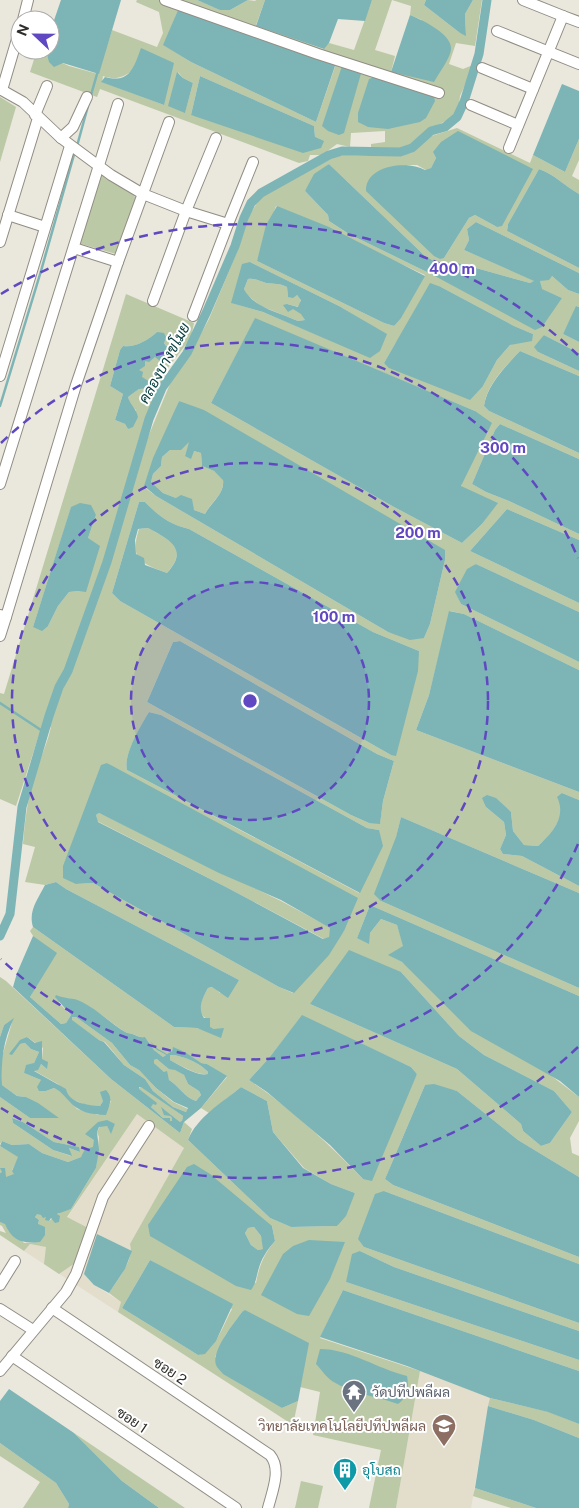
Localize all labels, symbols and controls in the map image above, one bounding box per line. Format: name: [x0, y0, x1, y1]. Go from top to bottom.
north arrow: [10, 10, 60, 60]
text: N: [13, 22, 32, 38]
text: 400 m: [429, 260, 475, 277]
water label: คลองบางขโมย: [134, 319, 193, 406]
text: 300 m: [480, 439, 526, 456]
text: 200 m: [395, 524, 441, 541]
text: 100 m: [313, 608, 355, 625]
centre of rings: [241, 692, 259, 710]
street label: ซอย 2: [150, 1354, 190, 1388]
temple icon: วัดปทีปพลีผล: [341, 1379, 367, 1413]
place label: วัดปทีปพลีผล: [372, 1383, 450, 1400]
street label: ซอย 1: [113, 1404, 151, 1436]
school or university icon: วิทยาลัยเทคโนโลยีปทีปพลีผล: [431, 1413, 457, 1447]
place label: วิทยาลัยเทคโนโลยีปทีปพลีผล: [258, 1417, 426, 1434]
building icon: อุโบสถ: [332, 1457, 358, 1491]
place label: อุโบสถ: [362, 1462, 401, 1480]

